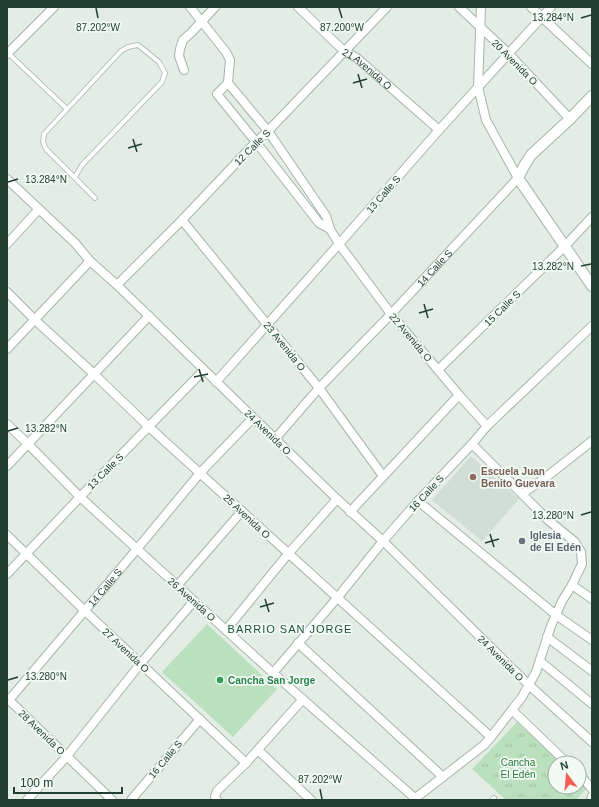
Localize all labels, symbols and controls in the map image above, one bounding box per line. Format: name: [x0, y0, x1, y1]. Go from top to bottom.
text: 13.284°N: [532, 12, 574, 23]
text: 87.202°W: [76, 22, 121, 33]
text: 87.200°W: [320, 22, 365, 33]
street label: 20 Avenida O: [490, 37, 540, 88]
street label: 21 Avenida O: [341, 46, 394, 92]
street label: 12 Calle S: [232, 127, 273, 168]
street label: 13 Calle S: [364, 173, 403, 215]
text: 13.284°N: [25, 174, 67, 185]
street label: 14 Calle S: [415, 247, 455, 289]
text: 13.282°N: [532, 261, 574, 272]
street label: 15 Calle S: [482, 288, 523, 328]
street label: 22 Avenida O: [387, 311, 434, 364]
street label: 23 Avenida O: [261, 320, 308, 373]
street label: 24 Avenida O: [242, 408, 293, 457]
text: 13.282°N: [25, 423, 67, 434]
street label: 13 Calle S: [85, 451, 126, 492]
place label: Escuela Juan Benito Guevara: [481, 466, 555, 489]
street label: 16 Calle S: [407, 472, 446, 514]
marker: Escuela Juan Benito Guevara: [468, 472, 478, 482]
street label: 25 Avenida O: [221, 492, 272, 541]
text: 13.280°N: [532, 510, 574, 521]
place label: Iglesia de El Edén: [530, 530, 581, 553]
marker: Iglesia de El Edén: [517, 536, 527, 546]
street label: 14 Calle S: [86, 566, 124, 609]
street label: 26 Avenida O: [166, 575, 218, 624]
district label: BARRIO SAN JORGE: [228, 623, 352, 635]
street label: 27 Avenida O: [100, 626, 151, 675]
street label: 24 Avenida O: [476, 633, 526, 684]
text: 13.280°N: [25, 671, 67, 682]
marker: Cancha San Jorge: [215, 675, 225, 685]
place label: Cancha San Jorge: [228, 675, 316, 686]
street label: 28 Avenida O: [16, 708, 67, 757]
street label: 16 Calle S: [146, 738, 185, 781]
north arrow: [547, 755, 587, 795]
park label: Cancha El Edén: [500, 757, 536, 780]
text: N: [559, 759, 570, 772]
scale bar: [14, 769, 122, 795]
text: 87.202°W: [298, 774, 343, 785]
text: 100 m: [20, 776, 53, 790]

